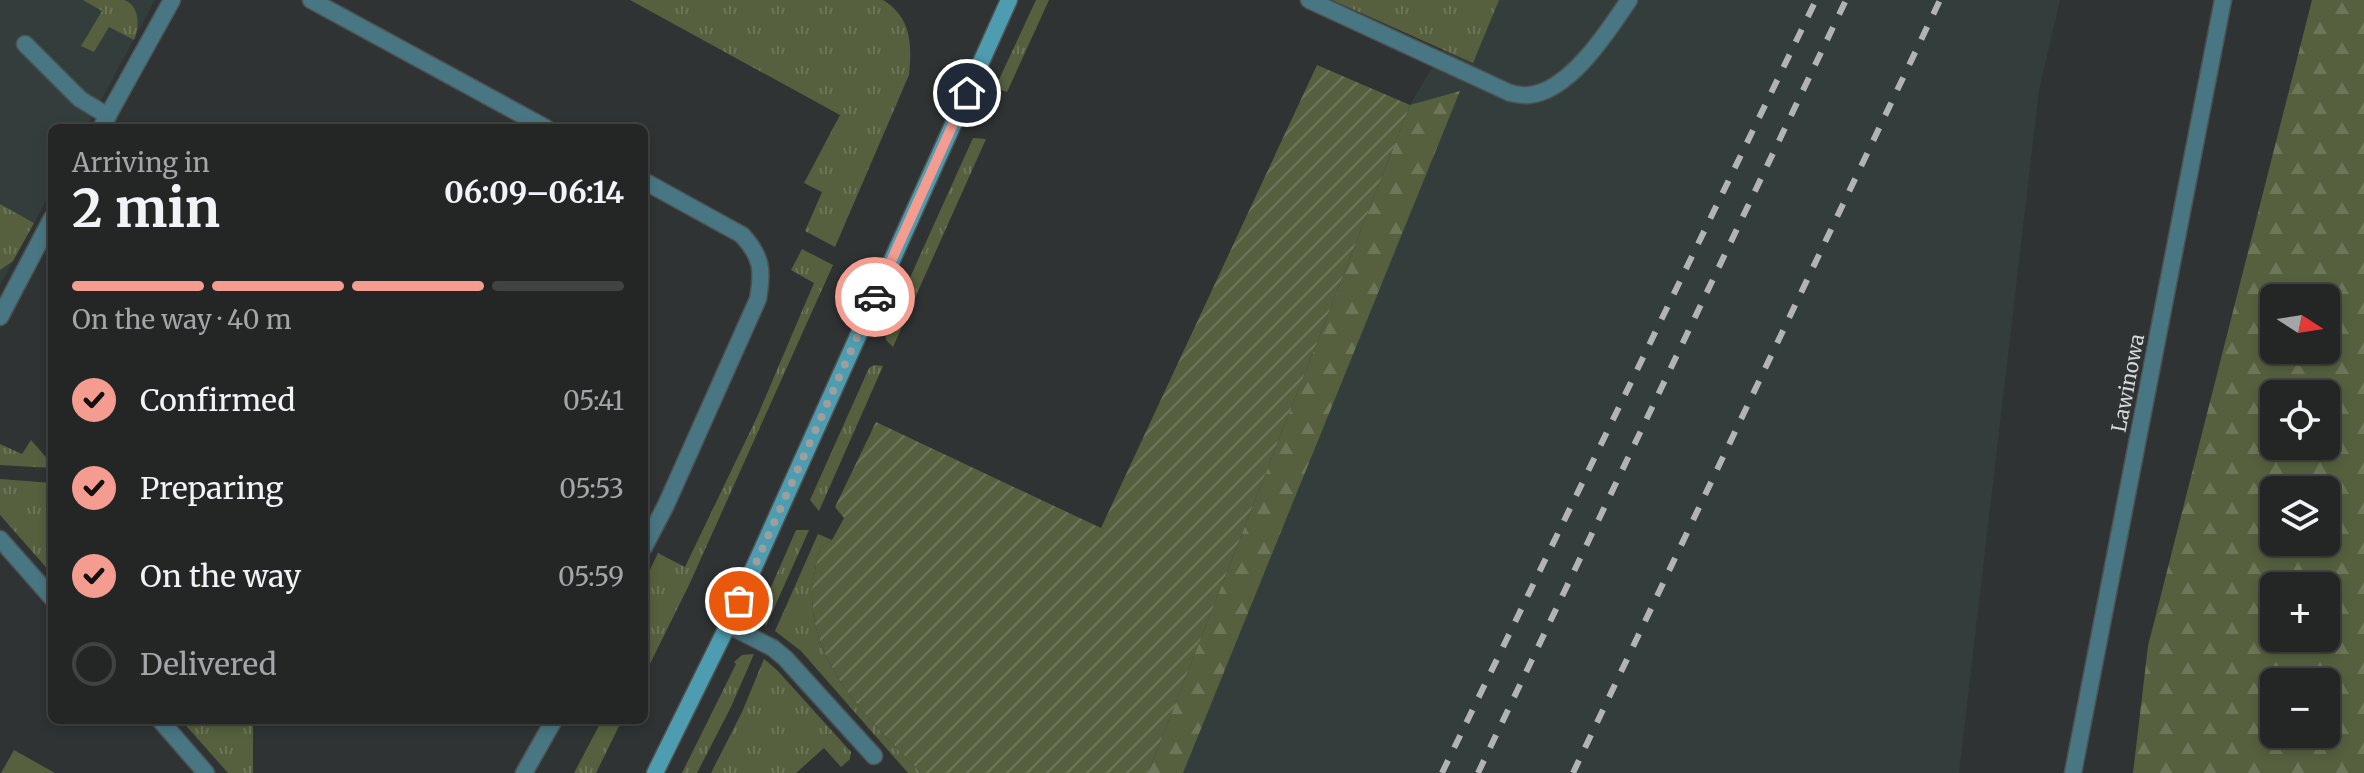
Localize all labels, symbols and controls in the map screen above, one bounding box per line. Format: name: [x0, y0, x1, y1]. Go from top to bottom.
pin: [933, 59, 1001, 127]
icon: home: [945, 71, 989, 115]
text: Arriving in: [72, 146, 210, 179]
text: 06:09–06:14: [444, 173, 624, 211]
text: 2 min: [72, 176, 220, 241]
courier: [835, 257, 915, 337]
icon: car: [853, 275, 897, 319]
north arrow: [2260, 284, 2340, 364]
map controls: [2260, 284, 2340, 748]
text: On the way · 40 m: [72, 303, 291, 336]
street label: Lawinowa: [2106, 331, 2149, 434]
icon: check: [72, 378, 116, 422]
button: locate: [2260, 380, 2340, 460]
text: Confirmed: [140, 381, 295, 419]
text: 05:41: [563, 384, 624, 417]
icon: check: [72, 466, 116, 510]
text: Preparing: [140, 469, 283, 507]
text: 05:53: [559, 472, 624, 505]
button: layers: [2260, 476, 2340, 556]
icon: check: [72, 554, 116, 598]
text: On the way: [140, 557, 301, 595]
text: 05:59: [558, 560, 624, 593]
pin: [705, 567, 773, 635]
button: +: [2260, 572, 2340, 652]
icon: bag: [717, 579, 761, 623]
text: Delivered: [140, 645, 277, 683]
button: −: [2260, 668, 2340, 748]

